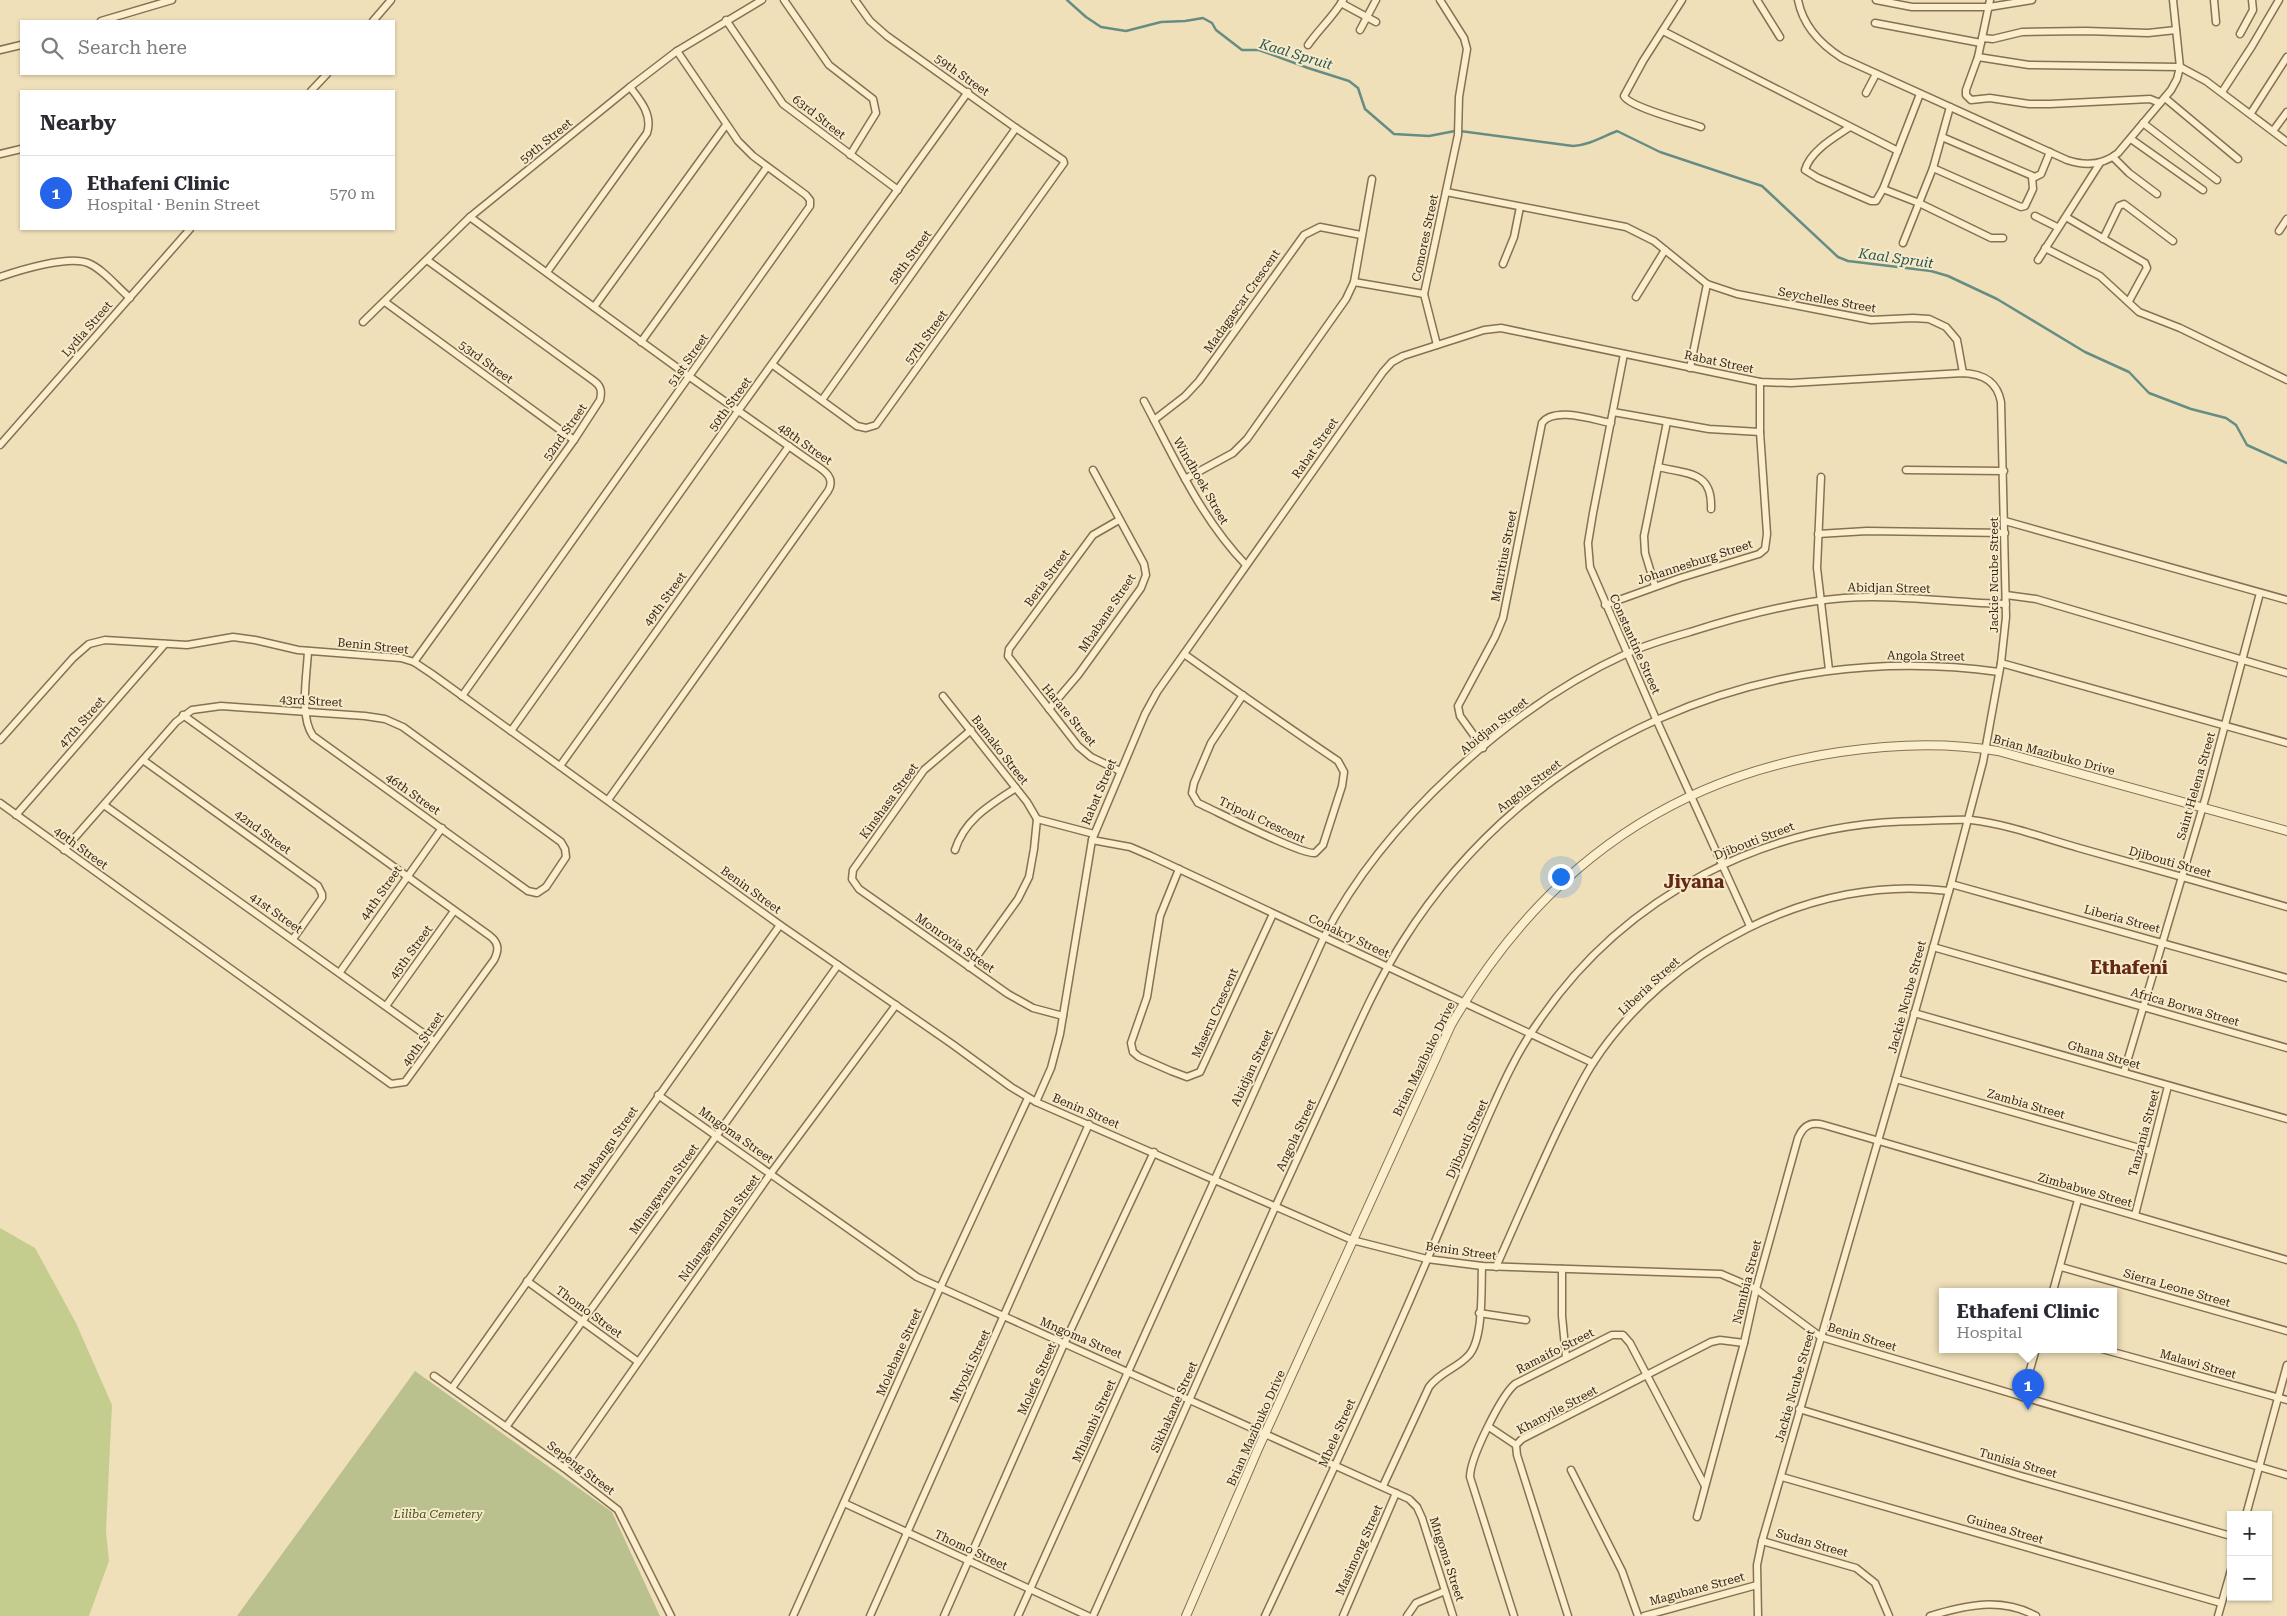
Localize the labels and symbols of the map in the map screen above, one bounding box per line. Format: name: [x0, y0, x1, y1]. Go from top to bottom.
water label: Kaal Spruit: [1257, 35, 1335, 73]
street label: 59th Street: [932, 51, 992, 99]
street label: 63rd Street: [790, 92, 849, 142]
street label: 59th Street: [517, 115, 575, 166]
street label: Comores Street: [1409, 193, 1441, 283]
street label: 58th Street: [886, 227, 935, 287]
water label: Kaal Spruit: [1856, 245, 1935, 271]
street label: Madagascar Crescent: [1201, 246, 1283, 355]
street label: Seychelles Street: [1777, 285, 1878, 316]
street label: Lydia Street: [59, 298, 115, 360]
street label: 57th Street: [902, 307, 951, 367]
street label: 51st Street: [665, 331, 712, 389]
street label: 53rd Street: [456, 338, 516, 387]
street label: Rabat Street: [1683, 348, 1756, 376]
street label: 50th Street: [706, 374, 755, 434]
street label: 52nd Street: [540, 400, 590, 463]
street label: Rabat Street: [1289, 415, 1341, 481]
street label: 48th Street: [775, 420, 835, 468]
street label: Windhoek Street: [1170, 435, 1232, 527]
street label: Mauritius Street: [1488, 509, 1520, 603]
street label: Jackie Ncube Street: [1987, 516, 2001, 633]
street label: Johannesburg Street: [1636, 537, 1755, 587]
street label: Beria Street: [1022, 546, 1073, 609]
street label: 49th Street: [641, 569, 690, 629]
street label: Mbabane Street: [1076, 571, 1139, 655]
street label: Abidjan Street: [1847, 580, 1931, 596]
street label: Constantine Street: [1607, 592, 1664, 697]
street label: Benin Street: [337, 635, 410, 657]
street label: Angola Street: [1887, 648, 1965, 664]
street label: Harare Street: [1039, 681, 1099, 749]
street label: 43rd Street: [279, 692, 344, 710]
street label: 47th Street: [56, 693, 108, 750]
street label: Abidjan Street: [1457, 694, 1531, 758]
street label: Bamako Street: [969, 713, 1032, 788]
street label: Saint Helena Street: [2174, 730, 2218, 842]
street label: Brian Mazibuko Drive: [1992, 732, 2117, 778]
street label: Rabat Street: [1079, 756, 1119, 827]
street label: Angola Street: [1494, 756, 1564, 815]
street label: Kinshasa Street: [857, 760, 921, 841]
street label: 46th Street: [383, 770, 443, 818]
street label: Tripoli Crescent: [1217, 794, 1308, 846]
street label: 42nd Street: [232, 807, 294, 857]
street label: Djibouti Street: [1712, 819, 1797, 863]
street label: 40th Street: [51, 824, 111, 873]
street label: Djibouti Street: [2127, 844, 2213, 881]
street label: 44th Street: [357, 863, 405, 923]
street label: Benin Street: [718, 863, 784, 917]
your location: [1548, 864, 1574, 890]
district label: Jiyana: [1664, 871, 1725, 892]
street label: 41st Street: [247, 890, 305, 937]
street label: Liberia Street: [2082, 902, 2162, 936]
street label: Monrovia Street: [913, 911, 998, 976]
street label: Conakry Street: [1306, 911, 1392, 961]
street label: 45th Street: [387, 922, 436, 982]
street label: Jackie Ncube Street: [1885, 939, 1929, 1055]
street label: Liberia Street: [1616, 954, 1683, 1018]
district label: Ethafeni: [2090, 957, 2168, 978]
street label: Maseru Crescent: [1189, 966, 1241, 1060]
street label: Africa Borwa Street: [2129, 985, 2241, 1029]
street label: Brian Mazibuko Drive: [1390, 999, 1458, 1119]
street label: 40th Street: [399, 1009, 447, 1069]
street label: Abidjan Street: [1228, 1027, 1276, 1109]
street label: Ghana Street: [2066, 1038, 2143, 1072]
street label: Zambia Street: [1985, 1086, 2067, 1122]
street label: Tanzania Street: [2126, 1088, 2162, 1178]
street label: Benin Street: [1050, 1091, 1122, 1132]
street label: Angola Street: [1273, 1096, 1319, 1173]
street label: Djibouti Street: [1443, 1097, 1491, 1181]
street label: Tshabangu Street: [571, 1103, 641, 1194]
street label: Mngoma Street: [696, 1104, 776, 1166]
street label: Mhangwana Street: [627, 1141, 702, 1237]
street label: Zimbabwe Street: [2036, 1170, 2134, 1210]
street label: Ndlangamandla Street: [675, 1171, 763, 1284]
street label: Namibia Street: [1730, 1238, 1764, 1326]
street label: Benin Street: [1425, 1239, 1498, 1263]
street label: Sierra Leone Street: [2122, 1266, 2233, 1310]
street label: Thomo Street: [553, 1283, 625, 1341]
street label: Molebane Street: [873, 1305, 925, 1398]
street label: Mngoma Street: [1038, 1314, 1125, 1362]
street label: Benin Street: [1826, 1320, 1899, 1354]
street label: Ramaifo Street: [1514, 1325, 1597, 1377]
street label: Mtyoki Street: [947, 1327, 993, 1405]
street label: Jackie Ncube Street: [1772, 1328, 1818, 1444]
street label: Molefe Street: [1015, 1340, 1059, 1417]
street label: Malawi Street: [2158, 1346, 2238, 1382]
street label: Sikhakane Street: [1148, 1359, 1201, 1455]
street label: Brian Mazibuko Drive: [1224, 1367, 1288, 1488]
pin: 1: [2012, 1369, 2044, 1410]
street label: Mhlambi Street: [1070, 1377, 1119, 1465]
street label: Khanyile Street: [1514, 1383, 1600, 1437]
street label: Mbele Street: [1316, 1396, 1359, 1469]
street label: Sepeng Street: [545, 1438, 618, 1498]
street label: Tunisia Street: [1977, 1445, 2059, 1481]
street label: Masimong Street: [1333, 1502, 1385, 1597]
park label: Liliba Cemetery: [393, 1507, 483, 1521]
street label: Guinea Street: [1965, 1511, 2045, 1547]
street label: Mngoma Street: [1427, 1515, 1467, 1603]
street label: Sudan Street: [1774, 1526, 1850, 1560]
street label: Thomo Street: [932, 1527, 1010, 1573]
street label: Magubane Street: [1648, 1569, 1747, 1608]

